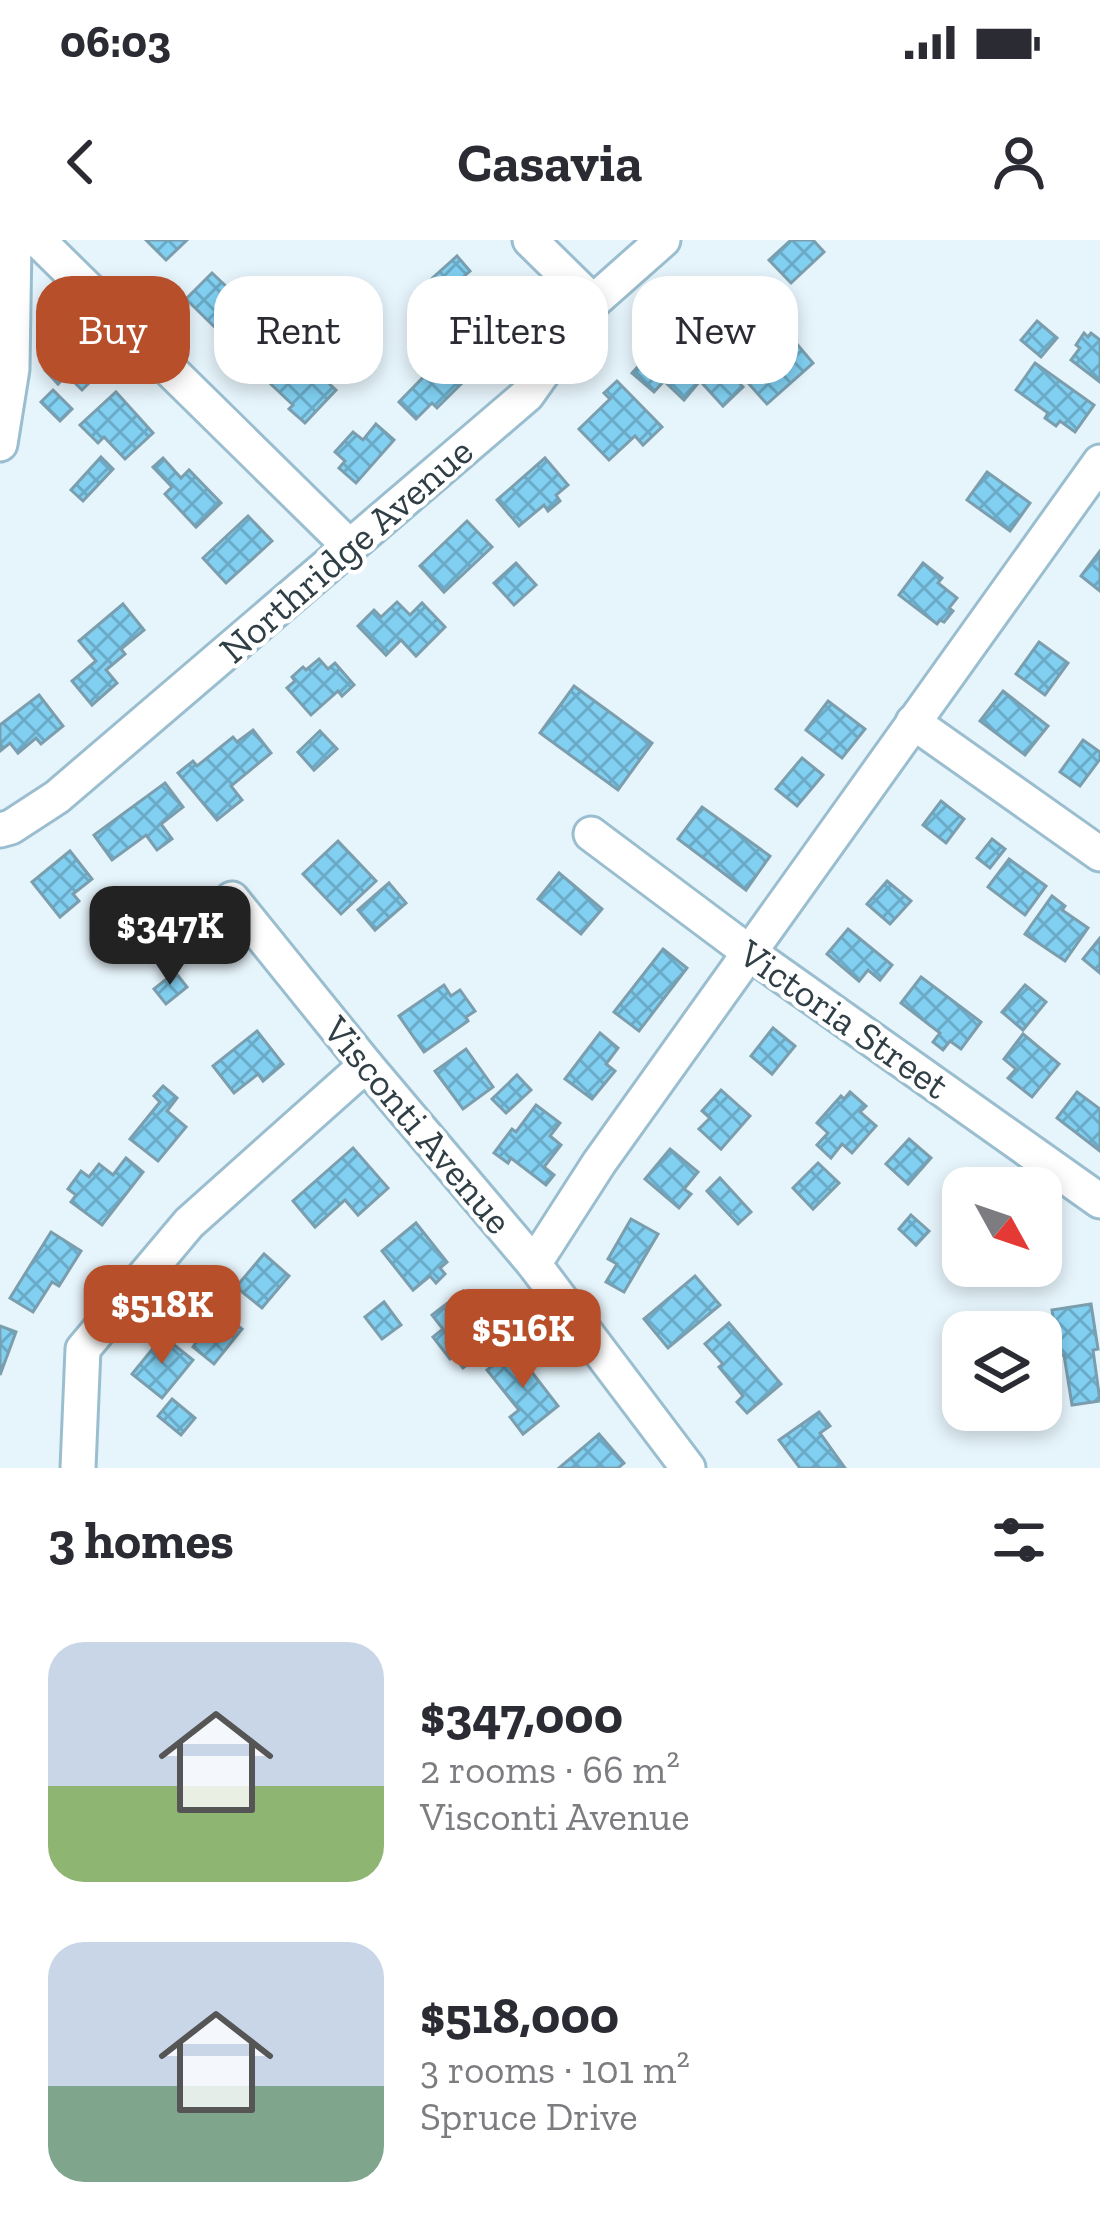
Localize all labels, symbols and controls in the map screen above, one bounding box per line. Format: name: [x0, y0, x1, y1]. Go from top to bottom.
text: 06:03: [60, 15, 171, 69]
icon: back: [48, 129, 114, 195]
icon: person: [986, 129, 1052, 195]
text: Casavia: [457, 130, 643, 195]
chip: Buy: [36, 276, 190, 384]
chip: Rent: [214, 276, 383, 384]
chip: Filters: [407, 276, 608, 384]
chip: New: [632, 276, 798, 384]
street label: Northridge Avenue: [210, 427, 482, 673]
pin: $347K: [86, 886, 254, 988]
text: $347K: [117, 901, 223, 948]
street label: Victoria Street: [729, 929, 959, 1109]
street label: Visconti Avenue: [313, 1006, 523, 1243]
north arrow: [942, 1167, 1062, 1287]
map controls: [942, 1167, 1062, 1431]
pin: $518K: [78, 1265, 246, 1367]
text: $518K: [111, 1280, 213, 1327]
pin: $516K: [439, 1289, 607, 1391]
text: $516K: [472, 1304, 574, 1351]
button: layers: [942, 1311, 1062, 1431]
icon: filters: [986, 1507, 1052, 1573]
text: 3 homes: [48, 1510, 234, 1571]
text: $347,000: [420, 1685, 623, 1746]
icon: home: [144, 1690, 288, 1834]
text: 2 rooms · 66 m²: [420, 1746, 680, 1793]
text: Visconti Avenue: [420, 1793, 690, 1840]
text: $518,000: [420, 1985, 619, 2046]
icon: home: [144, 1990, 288, 2134]
text: 3 rooms · 101 m²: [420, 2046, 690, 2093]
text: Spruce Drive: [420, 2093, 638, 2140]

